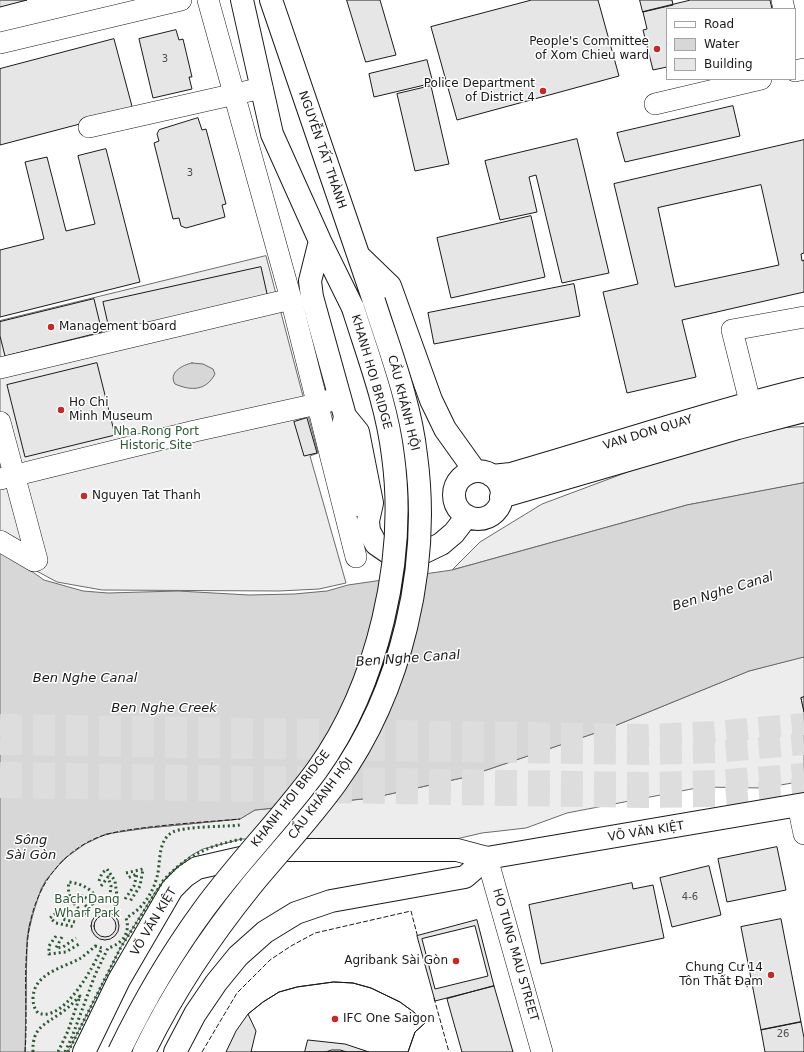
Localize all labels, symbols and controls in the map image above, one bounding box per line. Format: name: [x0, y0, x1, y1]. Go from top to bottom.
legend: [666, 8, 796, 80]
text: Road: [704, 17, 734, 31]
place label: People's Committee of Xom Chieu ward: [529, 35, 649, 63]
text: Water: [704, 37, 739, 51]
marker: People's Committee of Xom Chieu ward: [652, 44, 662, 54]
house number: 3: [162, 53, 168, 65]
text: Building: [704, 57, 753, 71]
place label: Police Department of District 4: [424, 77, 535, 105]
marker: Police Department of District 4: [538, 86, 548, 96]
street label: NGUYỄN TẤT THÀNH: [295, 89, 349, 211]
house number: 3: [187, 167, 193, 179]
street label: KHANH HOI BRIDGE: [348, 313, 394, 431]
place label: Management board: [59, 320, 177, 334]
marker: Management board: [46, 322, 56, 332]
street label: CẦU KHÁNH HỘI: [384, 354, 422, 452]
place label: Ho Chi Minh Museum: [69, 396, 153, 424]
marker: Ho Chi Minh Museum: [56, 405, 66, 415]
street label: VAN DON QUAY: [602, 413, 694, 453]
park label: Nha Rong Port Historic Site: [113, 425, 199, 453]
place label: Nguyen Tat Thanh: [92, 489, 201, 503]
marker: Nguyen Tat Thanh: [79, 491, 89, 501]
water label: Ben Nghe Canal: [671, 569, 775, 615]
water label: Ben Nghe Canal: [355, 648, 461, 670]
water label: Ben Nghe Canal: [33, 671, 137, 687]
water label: Ben Nghe Creek: [111, 701, 217, 717]
street label: KHANH HOI BRIDGE: [249, 748, 333, 850]
street label: CẦU KHÁNH HỘI: [286, 755, 356, 843]
street label: VÕ VĂN KIỆT: [607, 819, 685, 845]
water label: Sông Sài Gòn: [6, 833, 56, 864]
street label: VÕ VĂN KIỆT: [128, 885, 180, 959]
street label: HO TUNG MAU STREET: [489, 887, 541, 1023]
house number: 4-6: [682, 891, 698, 903]
park label: Bach Dang Wharf Park: [54, 893, 120, 921]
place label: Agribank Sài Gòn: [344, 954, 448, 968]
marker: Agribank Sài Gòn: [451, 956, 461, 966]
place label: Chung Cư 14 Tôn Thất Đạm: [679, 961, 763, 989]
marker: Chung Cư 14 Tôn Thất Đạm: [766, 970, 776, 980]
place label: IFC One Saigon: [343, 1012, 435, 1026]
marker: IFC One Saigon: [330, 1014, 340, 1024]
house number: 26: [777, 1028, 789, 1040]

